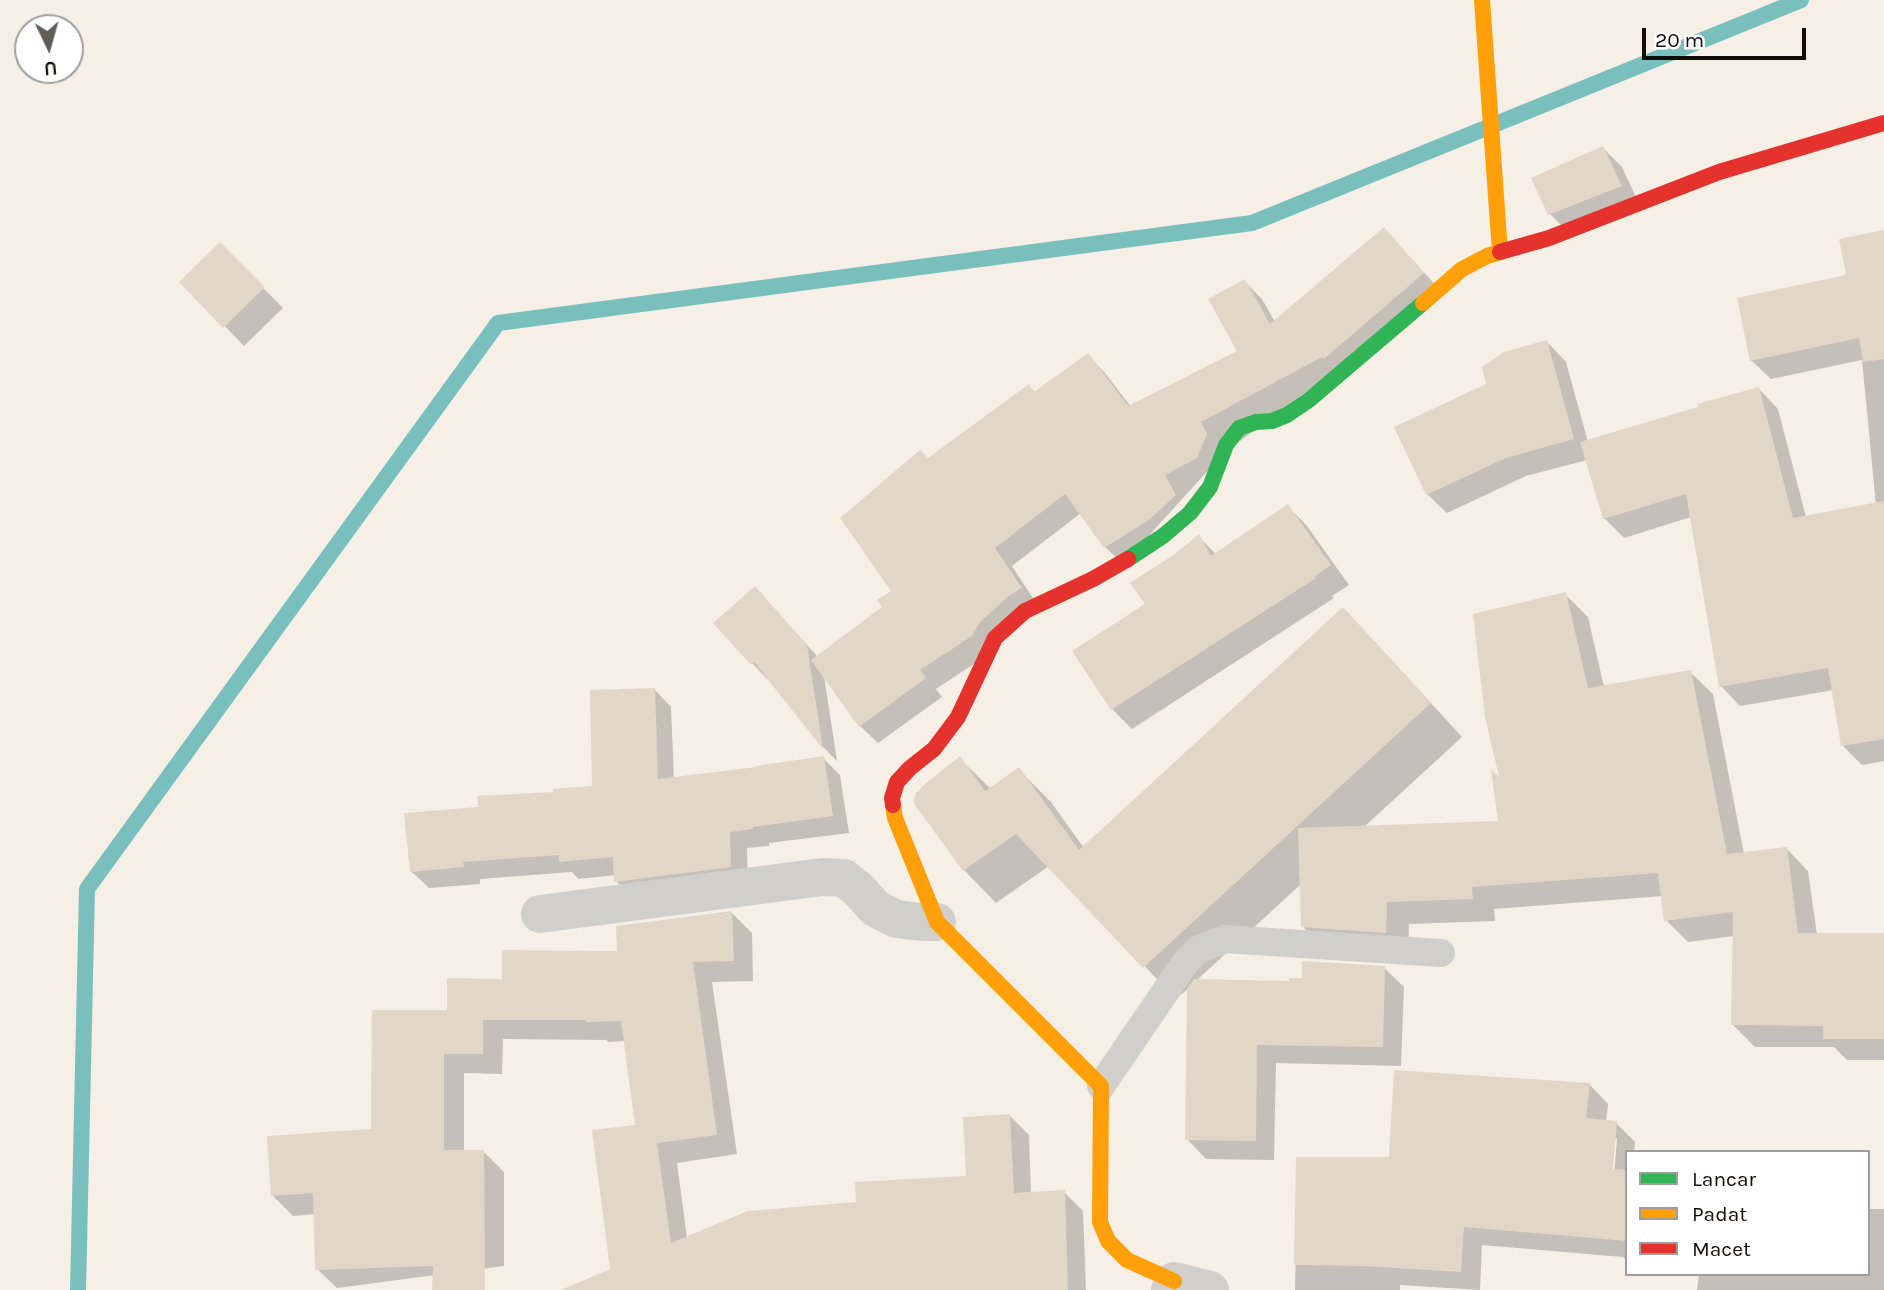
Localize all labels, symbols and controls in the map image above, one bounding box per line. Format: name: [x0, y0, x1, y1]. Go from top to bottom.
north arrow: [14, 14, 84, 84]
scale bar: [1646, 14, 1811, 58]
text: 20 m: [1655, 28, 1704, 52]
text: U: [43, 56, 58, 79]
legend: [1625, 1150, 1870, 1276]
text: Lancar: [1692, 1167, 1756, 1191]
text: Padat: [1692, 1202, 1747, 1226]
text: Macet: [1692, 1237, 1751, 1261]

